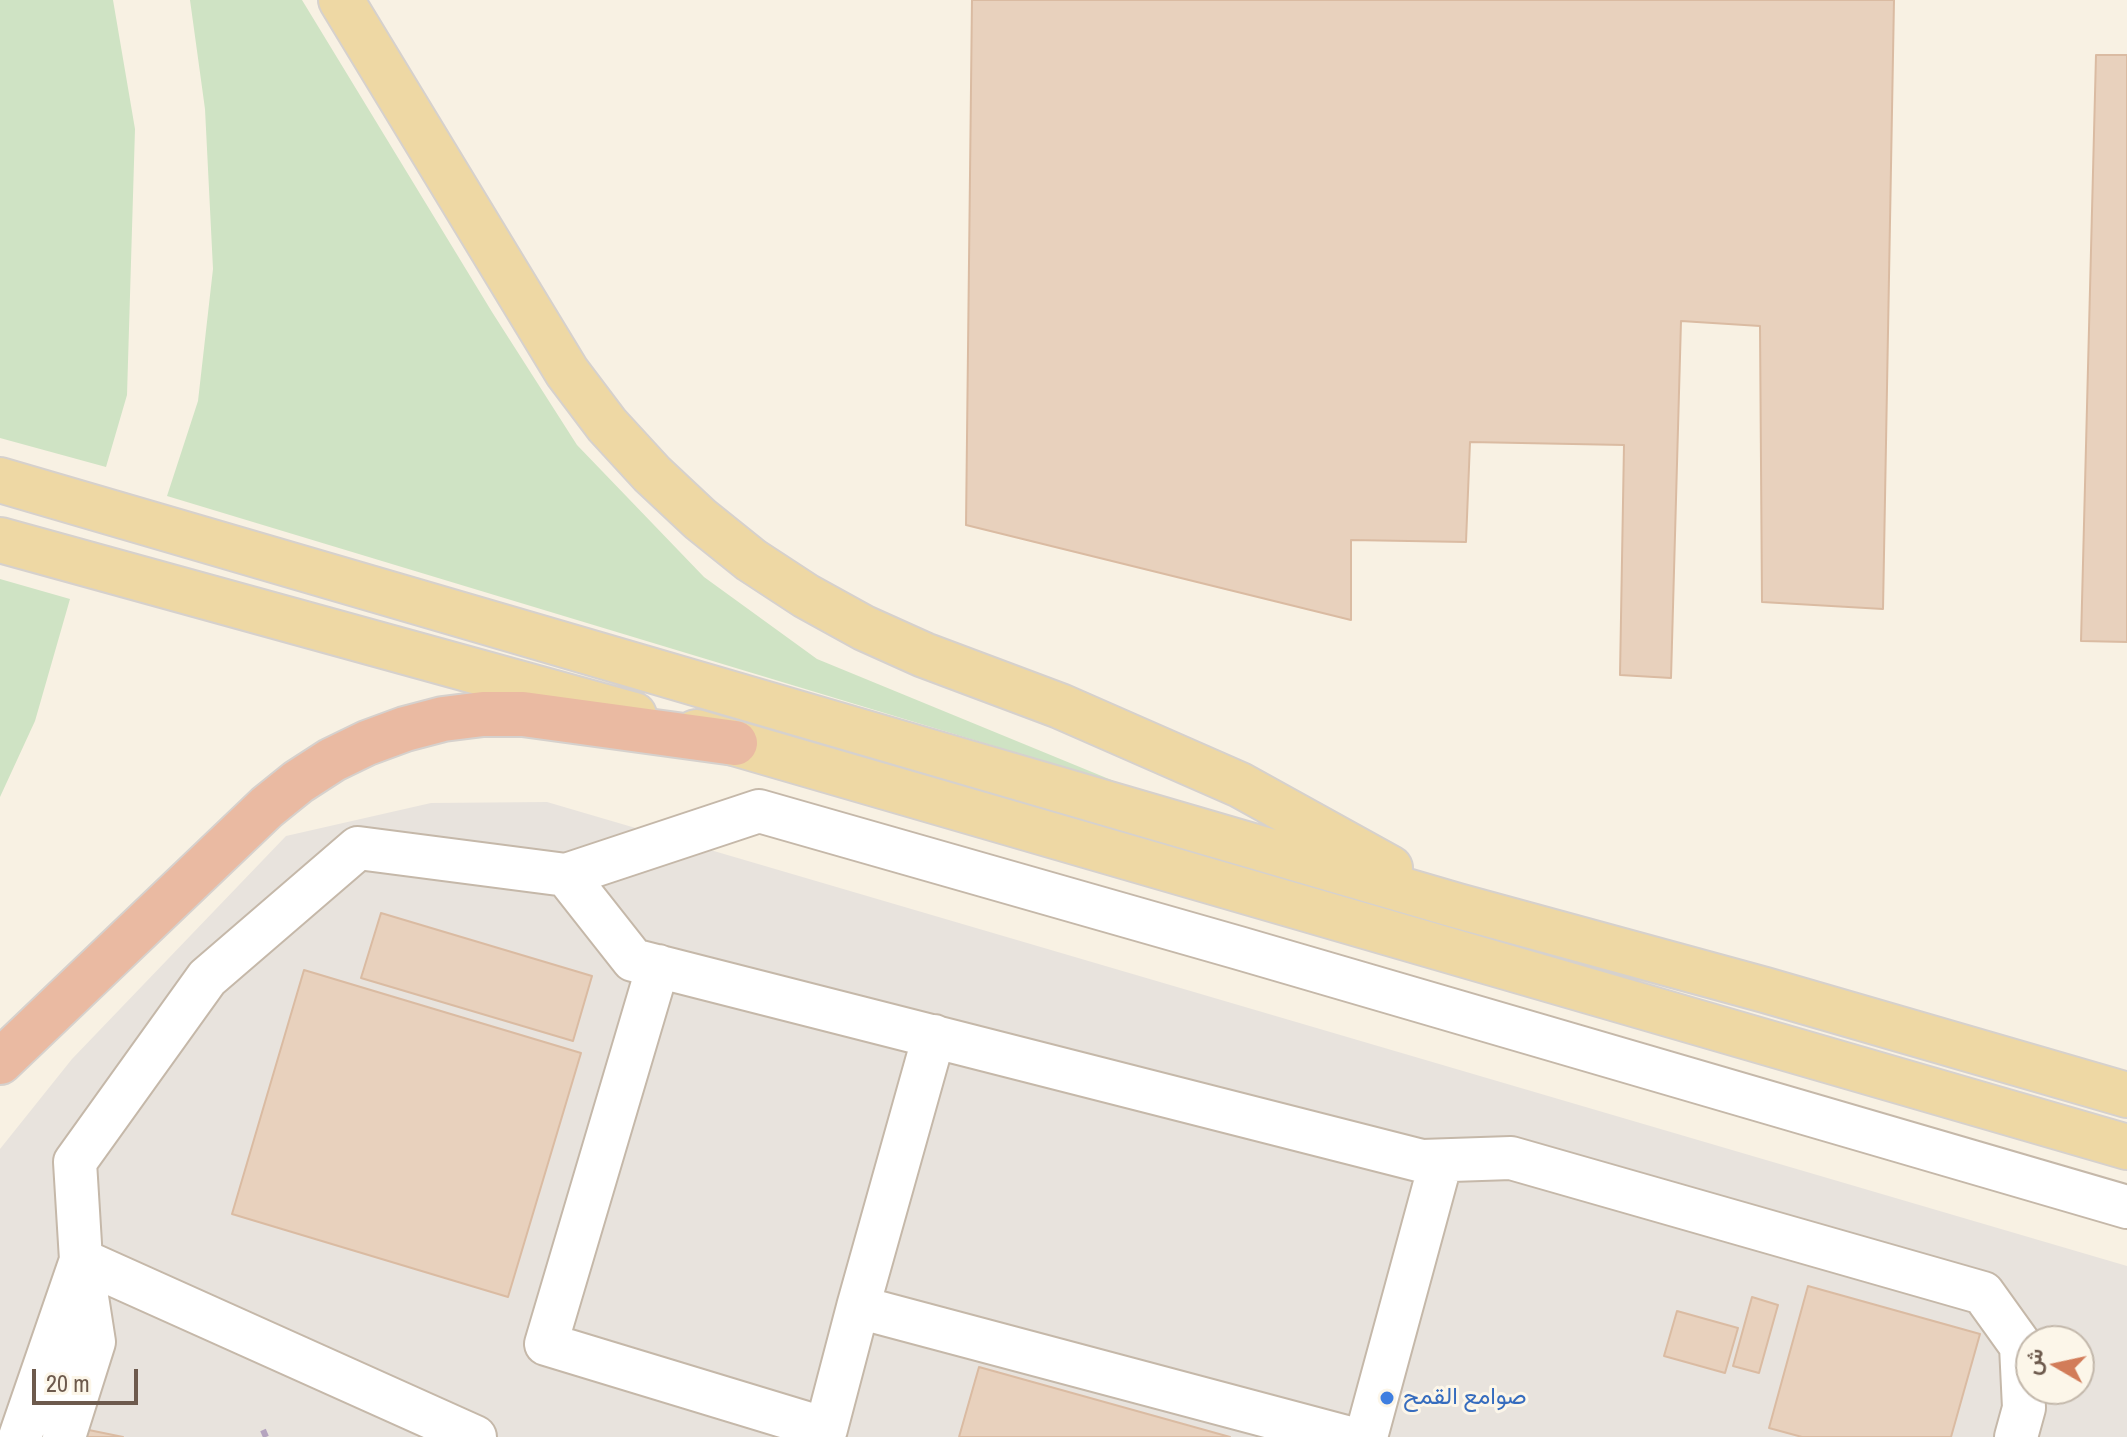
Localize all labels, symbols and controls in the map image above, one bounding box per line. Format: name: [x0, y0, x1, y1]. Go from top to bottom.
north arrow: [2015, 1325, 2095, 1405]
text: ش: [2016, 1346, 2050, 1377]
scale bar: [36, 1353, 142, 1403]
text: 20 m: [46, 1367, 90, 1399]
place label: صوامع القمح: [1403, 1384, 1527, 1412]
marker: صوامع القمح: [1378, 1389, 1396, 1407]

